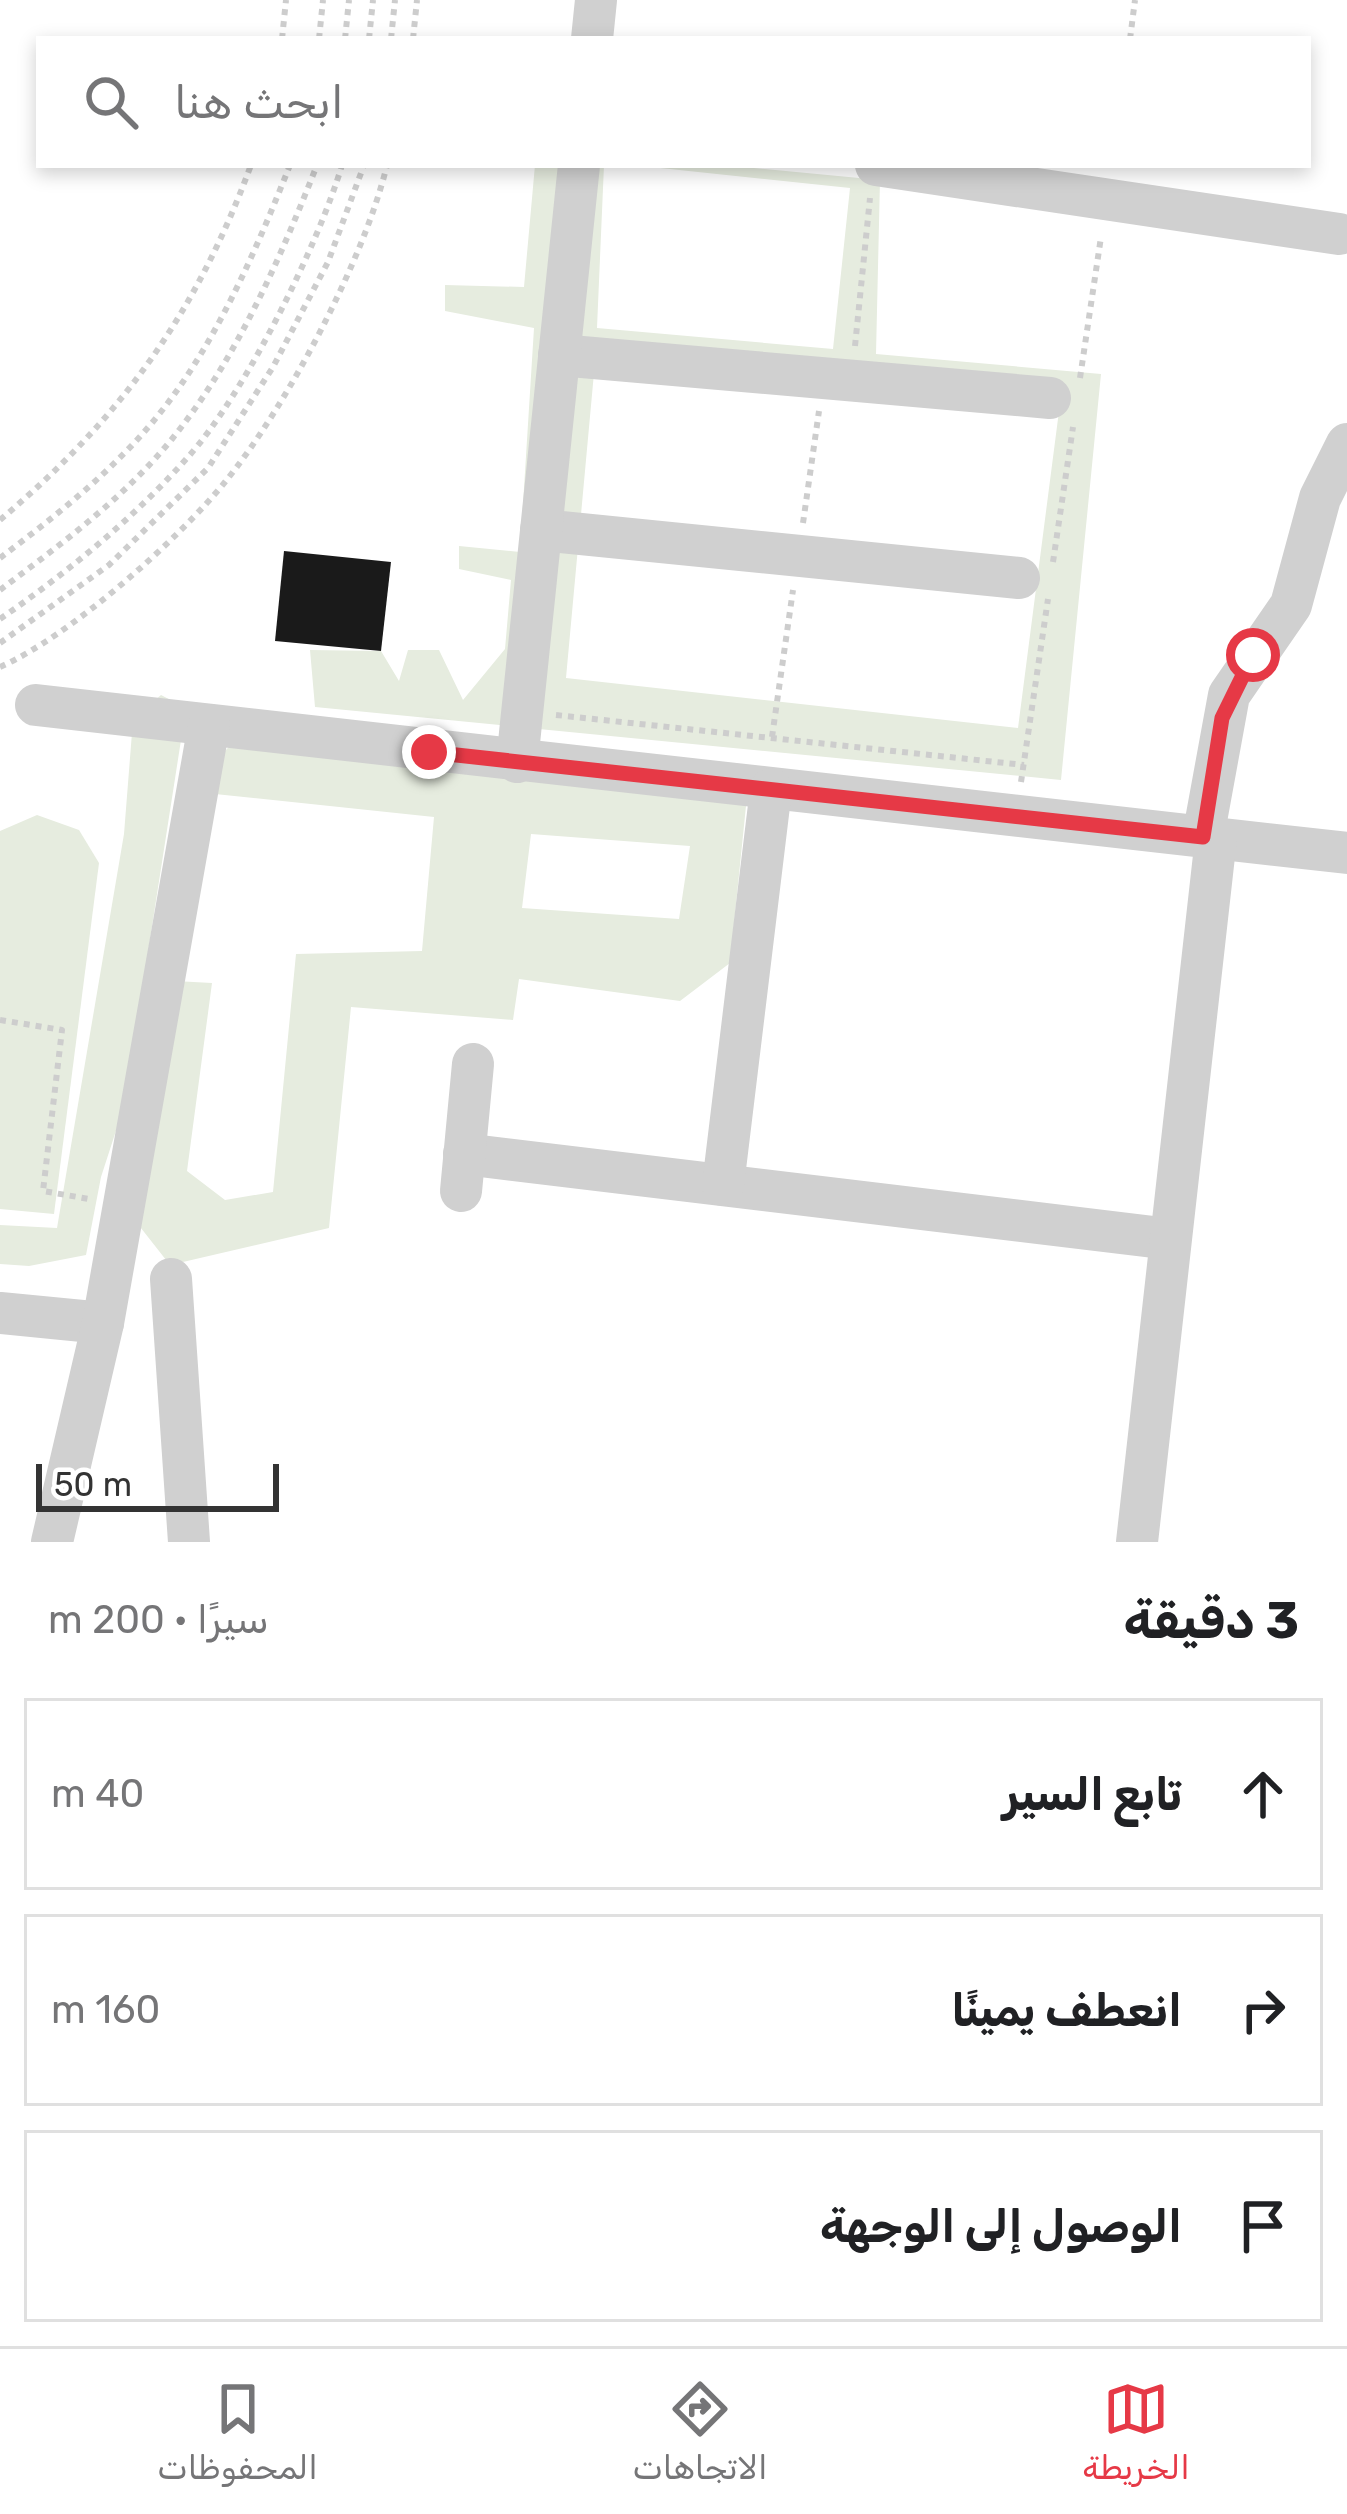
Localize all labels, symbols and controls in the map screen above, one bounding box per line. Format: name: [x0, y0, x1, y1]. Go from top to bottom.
search box: [36, 36, 1311, 168]
icon: search: [78, 69, 144, 135]
text: ابحث هنا: [174, 76, 344, 129]
route start: [1226, 628, 1280, 682]
route end: [402, 725, 456, 779]
scale bar: [36, 1458, 279, 1511]
text: 50 m: [54, 1465, 132, 1504]
text: 3 دقيقة: [1123, 1590, 1299, 1651]
text: سيرًا · 200 m: [48, 1597, 269, 1643]
icon: ahead: [1230, 1761, 1296, 1827]
text: تابع السير: [1002, 1768, 1182, 1821]
text: 40 m: [51, 1771, 144, 1817]
icon: right: [1230, 1977, 1296, 2043]
text: انعطف يمينًا: [951, 1984, 1182, 2037]
text: 160 m: [51, 1987, 160, 2033]
icon: arrive: [1230, 2193, 1296, 2259]
text: الوصول إلى الوجهة: [820, 2200, 1182, 2253]
tab: المحفوظات: [157, 2376, 318, 2487]
tab: الاتجاهات: [632, 2376, 768, 2487]
tab: الخريطة: [1082, 2376, 1190, 2487]

